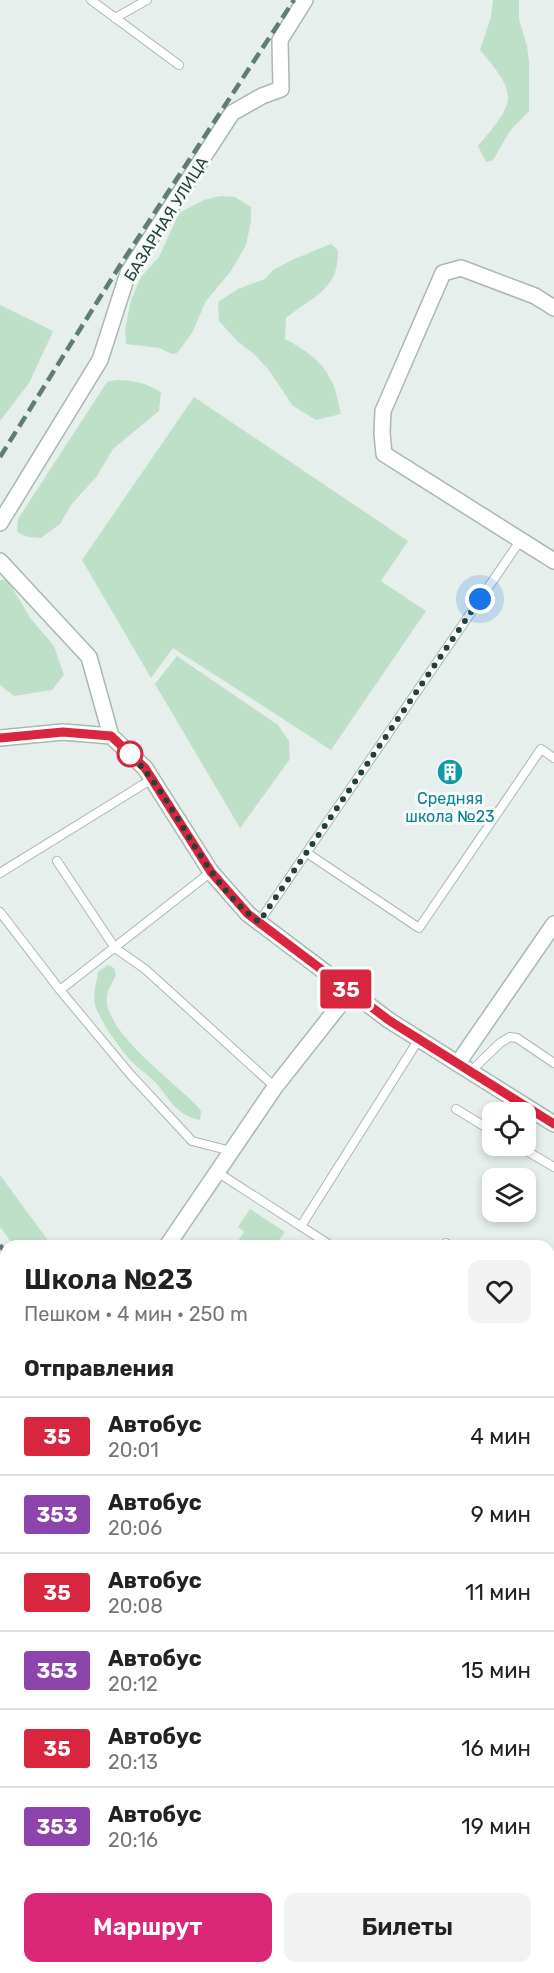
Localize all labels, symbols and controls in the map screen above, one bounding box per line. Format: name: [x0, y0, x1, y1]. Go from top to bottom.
street label: БАЗАРНАЯ УЛИЦА: [120, 153, 212, 285]
your location: [465, 584, 495, 614]
unlabelled marker: [117, 741, 143, 767]
building icon: Средняя школа №23: [435, 757, 465, 787]
place label: Средняя школа №23: [405, 789, 495, 826]
line badge: 35: [319, 970, 373, 1008]
text: 35: [332, 977, 360, 1002]
map controls: [482, 1102, 536, 1222]
button: locate: [482, 1102, 536, 1156]
button: layers: [482, 1168, 536, 1222]
button: heart: [468, 1260, 531, 1323]
text: Школа №23: [24, 1263, 193, 1296]
text: Пешком · 4 мин · 250 m: [24, 1302, 248, 1326]
text: Отправления: [24, 1355, 174, 1382]
text: Автобус: [108, 1411, 202, 1438]
text: 4 мин: [470, 1423, 531, 1450]
text: 35: [43, 1424, 71, 1449]
text: 20:01: [108, 1438, 159, 1462]
text: Автобус: [108, 1489, 202, 1516]
text: 9 мин: [471, 1501, 531, 1528]
text: 353: [36, 1502, 78, 1527]
text: 20:06: [108, 1516, 162, 1540]
text: Автобус: [108, 1567, 202, 1594]
text: 11 мин: [465, 1579, 531, 1606]
text: 35: [43, 1580, 71, 1605]
text: 20:08: [108, 1594, 163, 1618]
text: Автобус: [108, 1645, 202, 1672]
text: 15 мин: [461, 1657, 531, 1684]
text: 353: [36, 1658, 78, 1683]
text: 20:12: [108, 1672, 158, 1696]
text: Автобус: [108, 1723, 202, 1750]
text: 16 мин: [461, 1735, 531, 1762]
text: 35: [43, 1736, 71, 1761]
text: 20:13: [108, 1750, 158, 1774]
text: Автобус: [108, 1801, 202, 1828]
text: 19 мин: [461, 1813, 531, 1840]
text: 353: [36, 1814, 78, 1839]
text: 20:16: [108, 1828, 158, 1852]
button: Маршрут: [24, 1893, 272, 1962]
button: Билеты: [284, 1893, 531, 1962]

